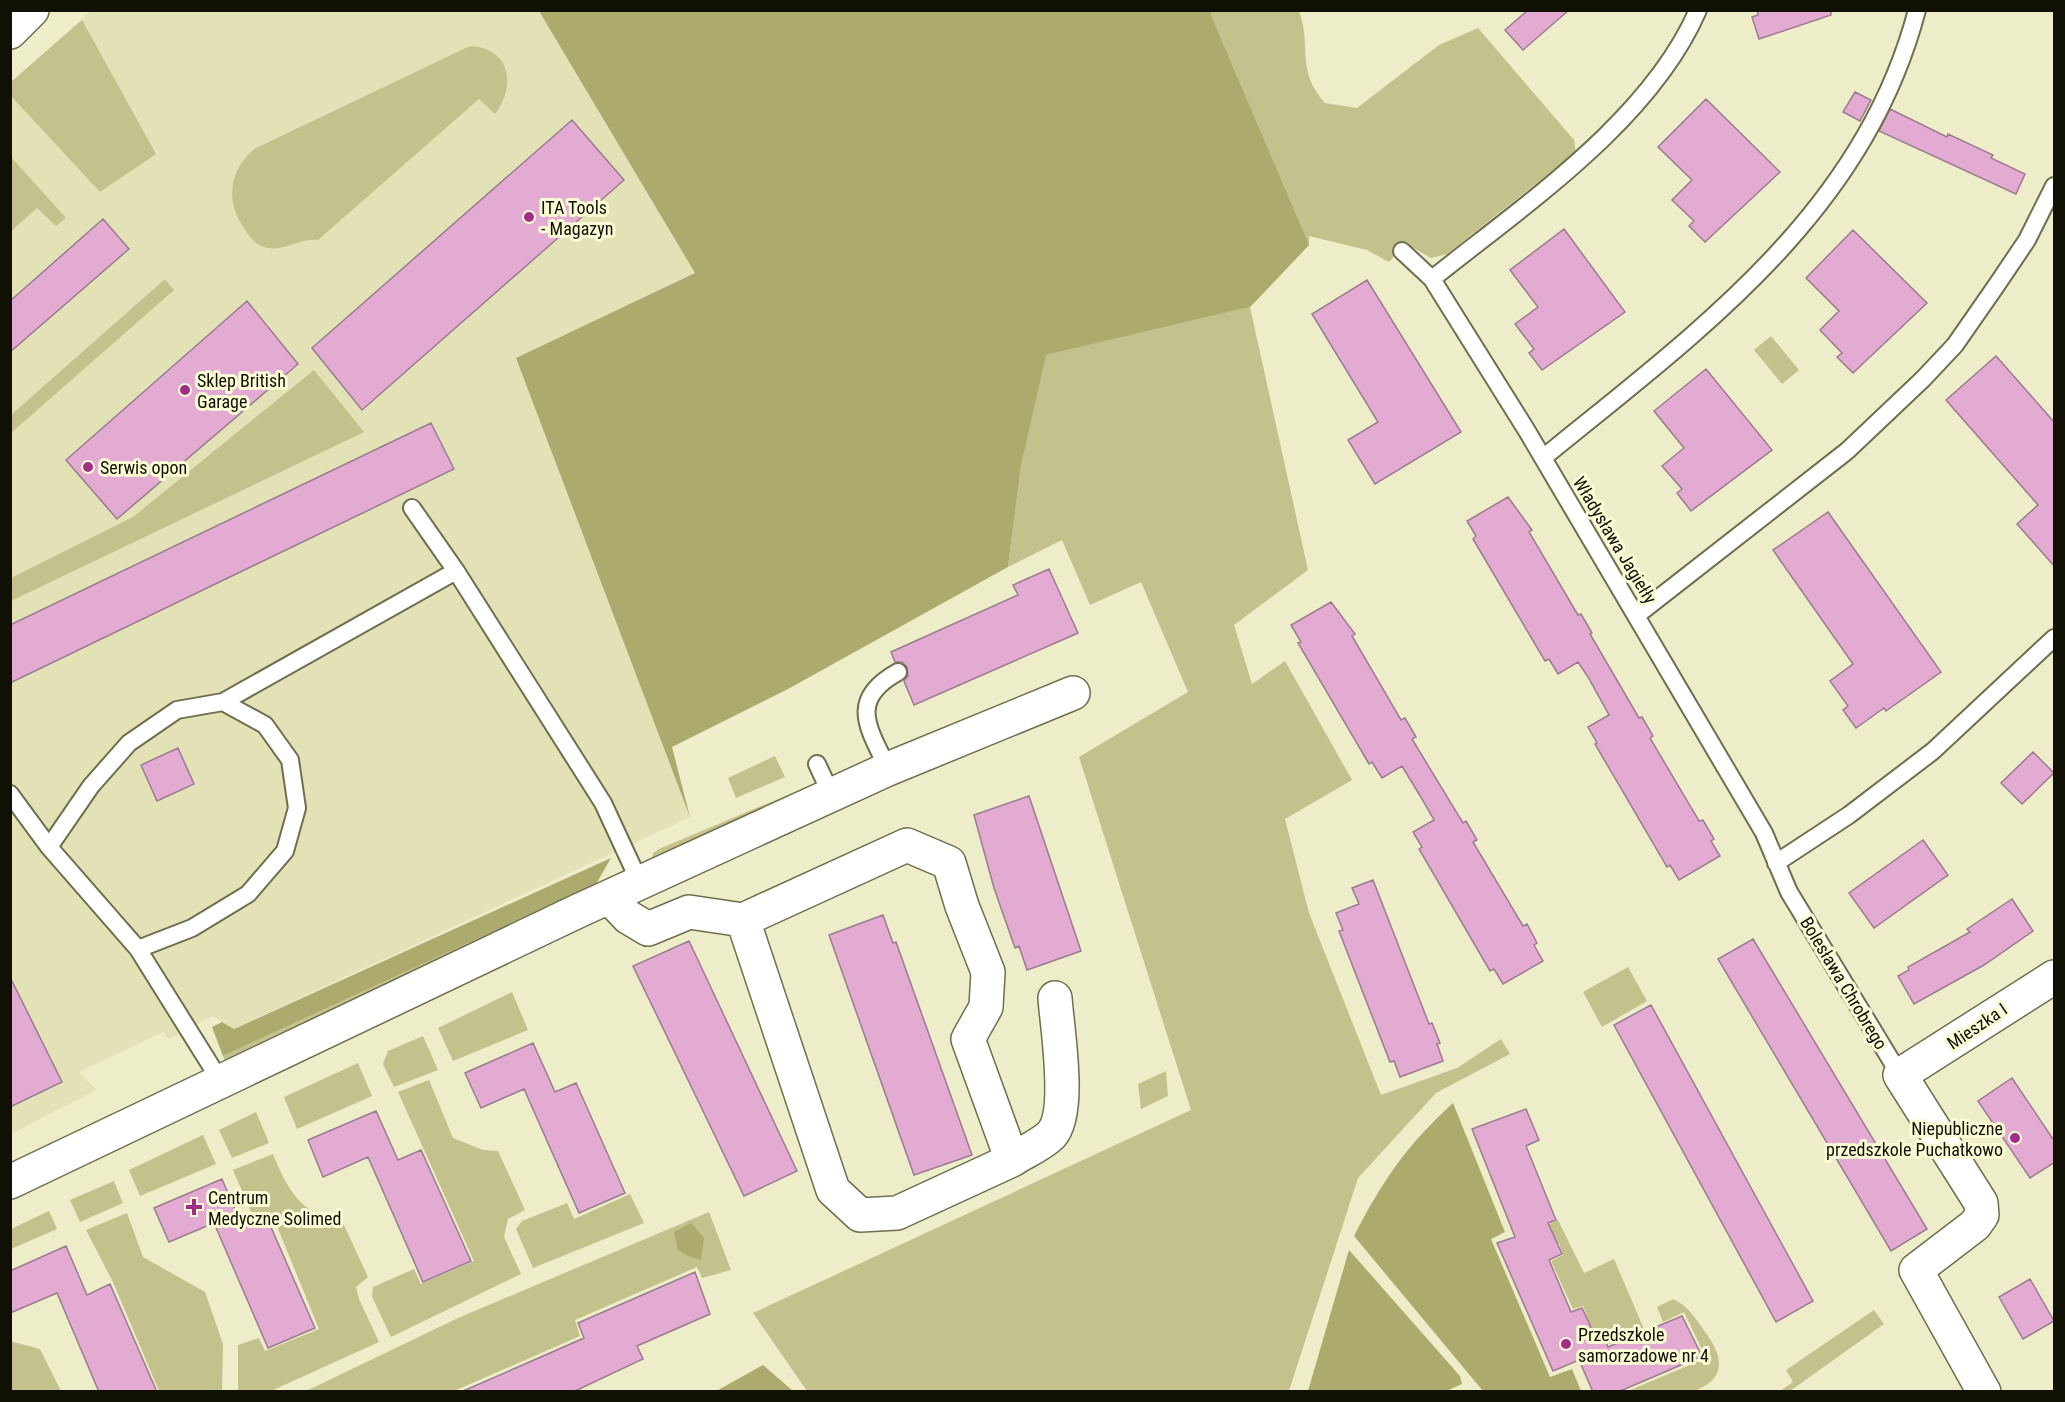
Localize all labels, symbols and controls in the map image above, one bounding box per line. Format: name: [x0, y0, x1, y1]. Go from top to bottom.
place label: ITA Tools - Magazyn: [541, 197, 613, 239]
marker: ITA Tools - Magazyn: [522, 210, 536, 224]
place label: Sklep British Garage: [197, 370, 286, 412]
marker: Sklep British Garage: [178, 383, 192, 397]
place label: Serwis opon: [100, 457, 187, 478]
marker: Serwis opon: [81, 460, 95, 474]
street label: Władysława Jagiełły: [1569, 473, 1661, 608]
street label: Bolesława Chrobrego: [1796, 913, 1892, 1053]
street label: Mieszka I: [1943, 998, 2011, 1054]
place label: Niepubliczne przedszkole Puchatkowo: [1826, 1118, 2003, 1160]
marker: Niepubliczne przedszkole Puchatkowo: [2008, 1131, 2022, 1145]
place label: Centrum Medyczne Solimed: [208, 1187, 341, 1229]
marker: Centrum Medyczne Solimed: [185, 1198, 203, 1216]
place label: Przedszkole samorzadowe nr 4: [1578, 1324, 1709, 1366]
marker: Przedszkole samorzadowe nr 4: [1559, 1337, 1573, 1351]

